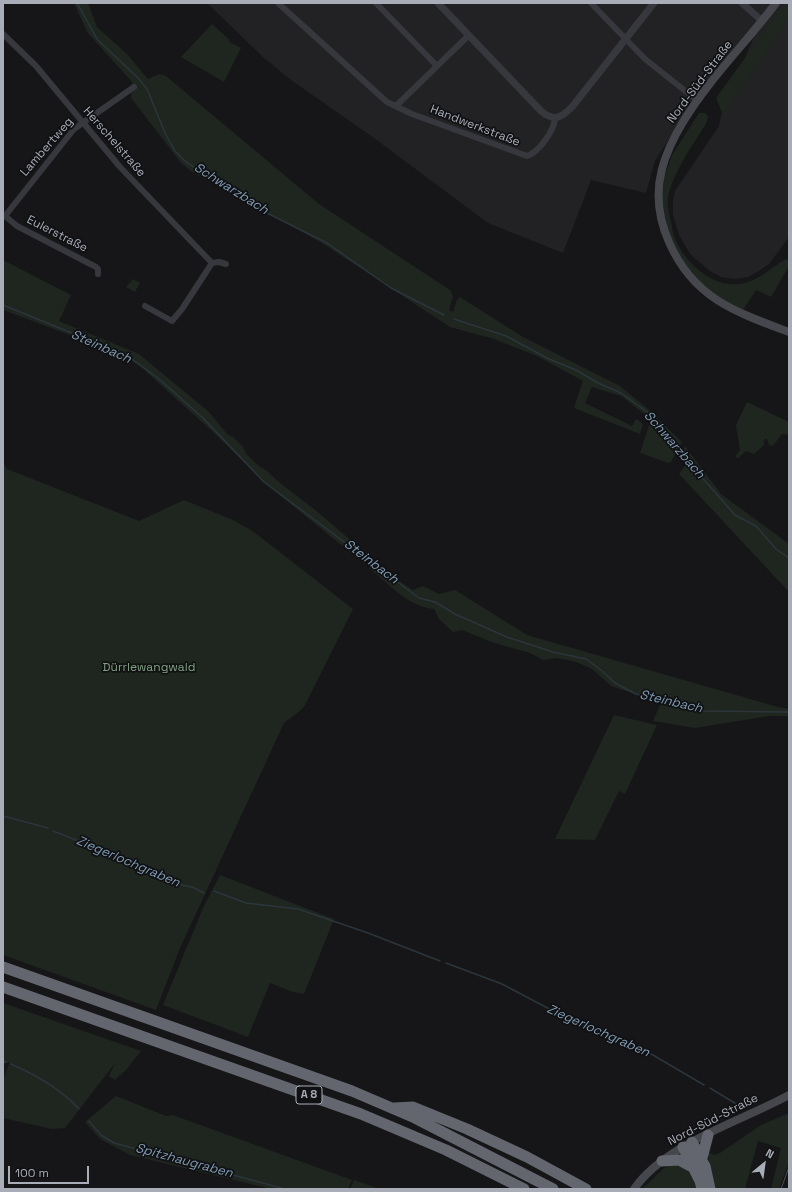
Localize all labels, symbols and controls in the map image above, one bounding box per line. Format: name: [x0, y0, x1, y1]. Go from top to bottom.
street label: Nord-Süd-Straße: [664, 38, 736, 126]
street label: Handwerkstraße: [428, 102, 522, 150]
street label: Herschelstraße: [80, 104, 148, 180]
street label: Lambertweg: [18, 115, 76, 179]
water label: Schwarzbach: [191, 160, 271, 218]
street label: Eulerstraße: [24, 213, 90, 255]
water label: Steinbach: [69, 327, 133, 367]
water label: Schwarzbach: [640, 408, 708, 482]
water label: Steinbach: [341, 537, 401, 587]
park label: Dürrlewangwald: [103, 661, 195, 675]
water label: Steinbach: [638, 687, 704, 717]
water label: Ziegerlochgraben: [74, 833, 182, 891]
water label: Ziegerlochgraben: [544, 1001, 652, 1061]
road number: A 8: [296, 1086, 322, 1104]
street label: Nord-Süd-Straße: [665, 1091, 761, 1149]
water label: Spitzhaugraben: [134, 1141, 234, 1181]
north arrow: [744, 1144, 784, 1184]
text: N: [763, 1146, 776, 1161]
scale bar: [10, 1158, 91, 1184]
text: 100 m: [15, 1165, 49, 1181]

